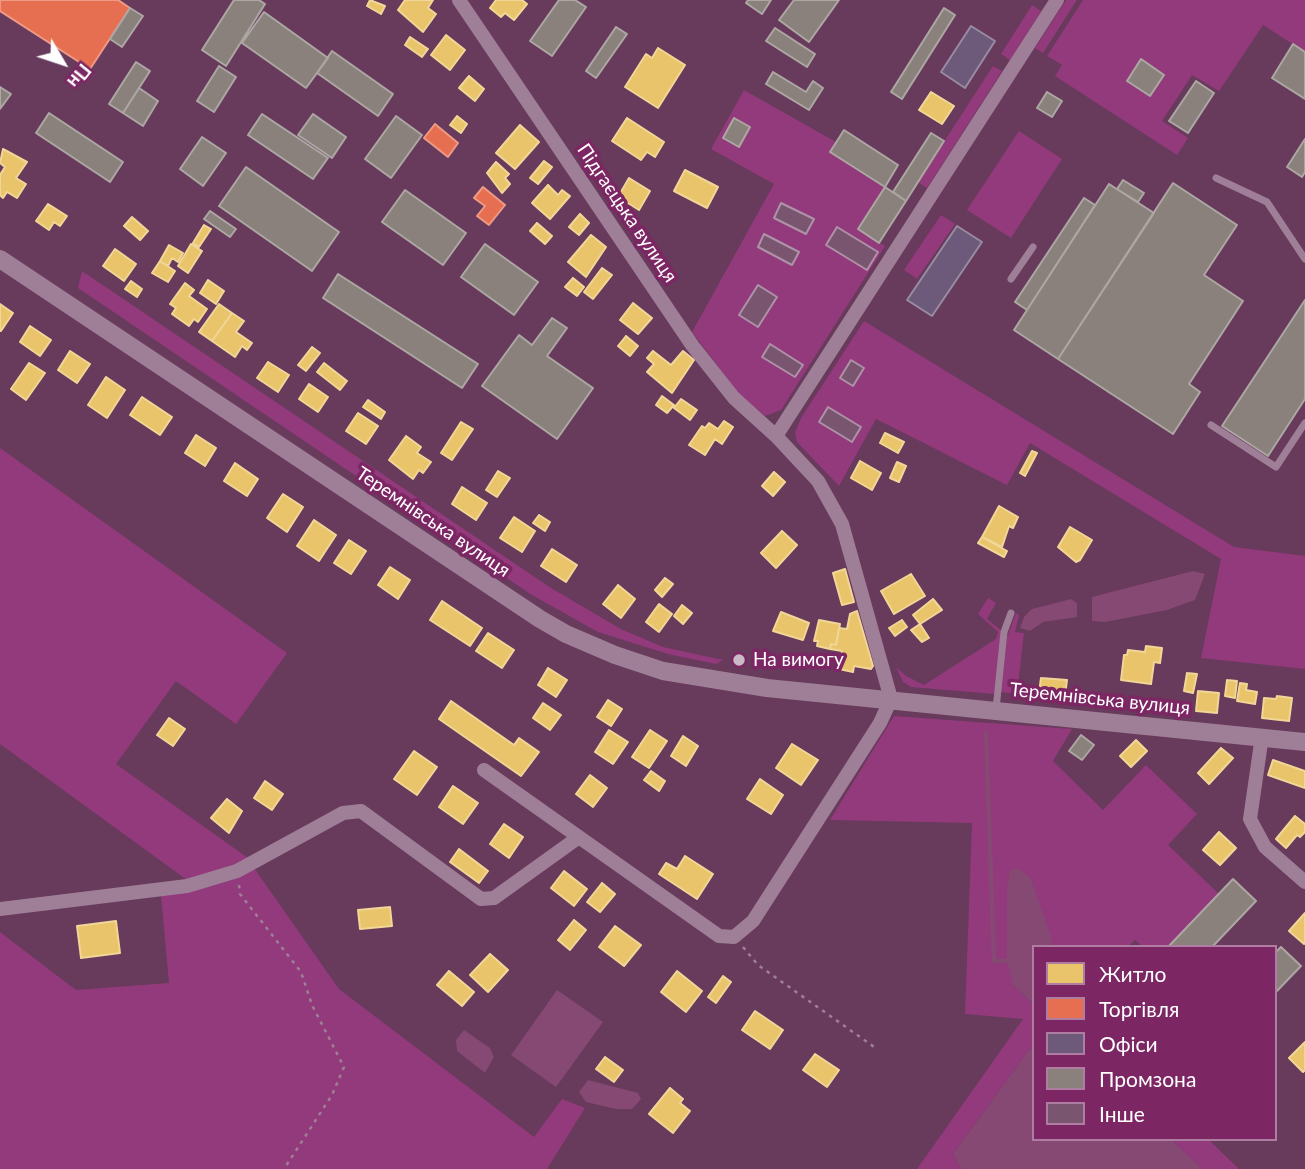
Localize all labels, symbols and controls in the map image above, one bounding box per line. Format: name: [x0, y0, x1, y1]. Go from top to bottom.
north arrow: [28, 28, 98, 98]
text: Пн: [63, 60, 96, 93]
street label: Підгаєцька вулиця: [572, 139, 682, 287]
street label: Теремнівська вулиця: [352, 462, 514, 582]
place label: На вимогу: [753, 649, 844, 671]
marker: На вимогу: [731, 652, 747, 668]
street label: Теремнівська вулиця: [1009, 678, 1191, 720]
legend: [1032, 945, 1277, 1141]
text: Житло: [1099, 961, 1166, 986]
text: Торгівля: [1099, 996, 1179, 1021]
text: Офіси: [1099, 1031, 1158, 1056]
text: Промзона: [1099, 1066, 1196, 1091]
text: Інше: [1099, 1101, 1145, 1126]

